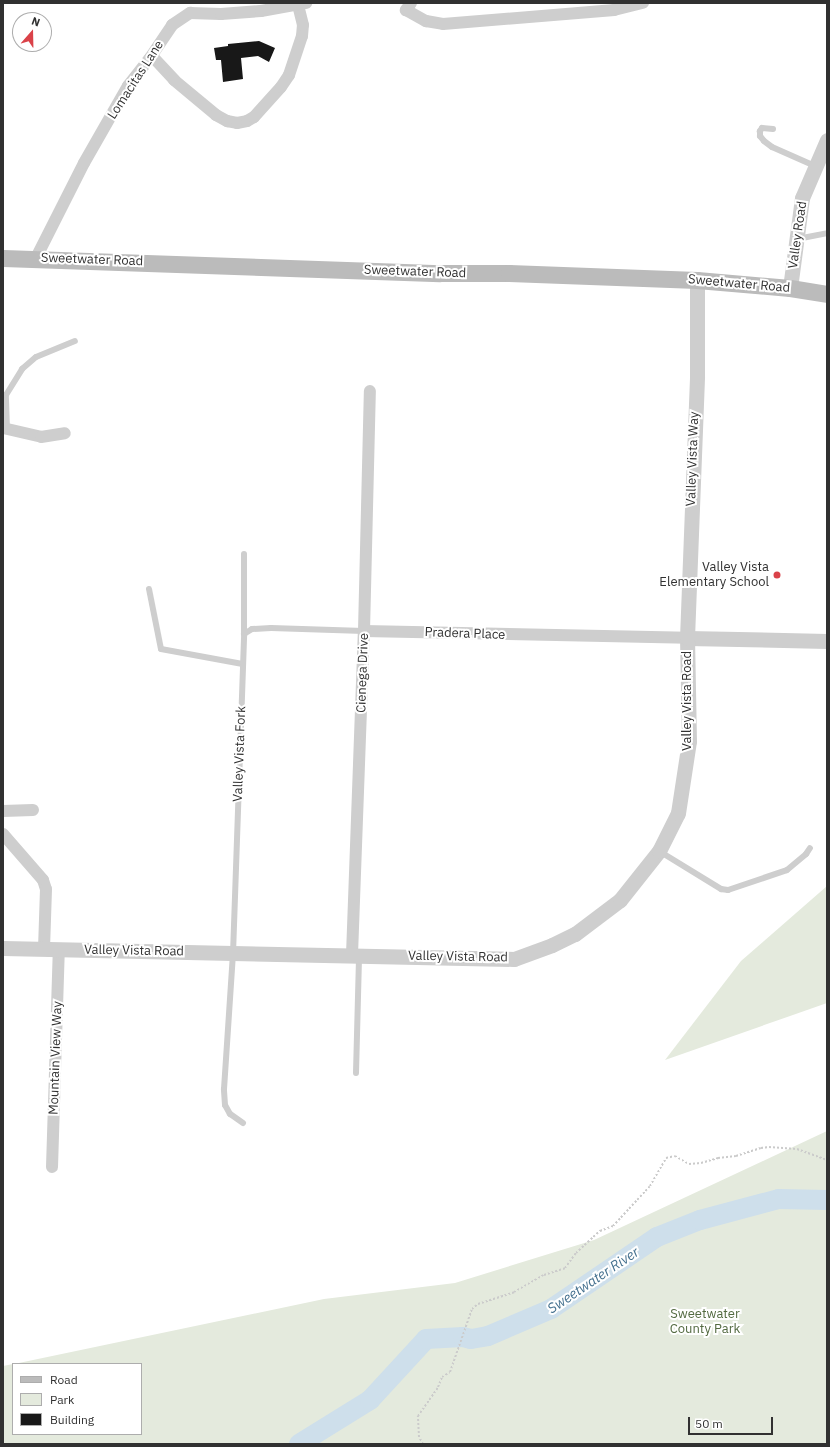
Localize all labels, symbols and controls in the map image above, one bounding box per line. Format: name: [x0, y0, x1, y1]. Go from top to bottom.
north arrow: [12, 12, 52, 52]
text: N: [30, 14, 42, 30]
street label: Lomacitas Lane: [105, 38, 167, 122]
street label: Valley Road: [786, 200, 810, 270]
street label: Sweetwater Road: [41, 250, 143, 270]
street label: Sweetwater Road: [364, 262, 466, 282]
street label: Sweetwater Road: [687, 272, 791, 296]
street label: Valley Vista Way: [684, 411, 702, 507]
place label: Valley Vista Elementary School: [659, 560, 769, 591]
marker: Valley Vista Elementary School: [772, 570, 782, 580]
street label: Pradera Place: [424, 625, 506, 643]
street label: Cienega Drive: [354, 633, 372, 713]
street label: Valley Vista Road: [679, 651, 695, 751]
street label: Valley Vista Fork: [231, 706, 249, 802]
street label: Valley Vista Road: [84, 942, 184, 960]
street label: Valley Vista Road: [408, 948, 508, 966]
street label: Mountain View Way: [46, 1001, 66, 1115]
water label: Sweetwater River: [544, 1243, 642, 1317]
park label: Sweetwater County Park: [670, 1307, 740, 1338]
legend: [12, 1363, 142, 1435]
text: Road: [50, 1372, 78, 1387]
text: Park: [50, 1392, 74, 1407]
scale bar: [690, 1409, 775, 1435]
text: Building: [50, 1412, 94, 1427]
text: 50 m: [695, 1416, 723, 1431]

